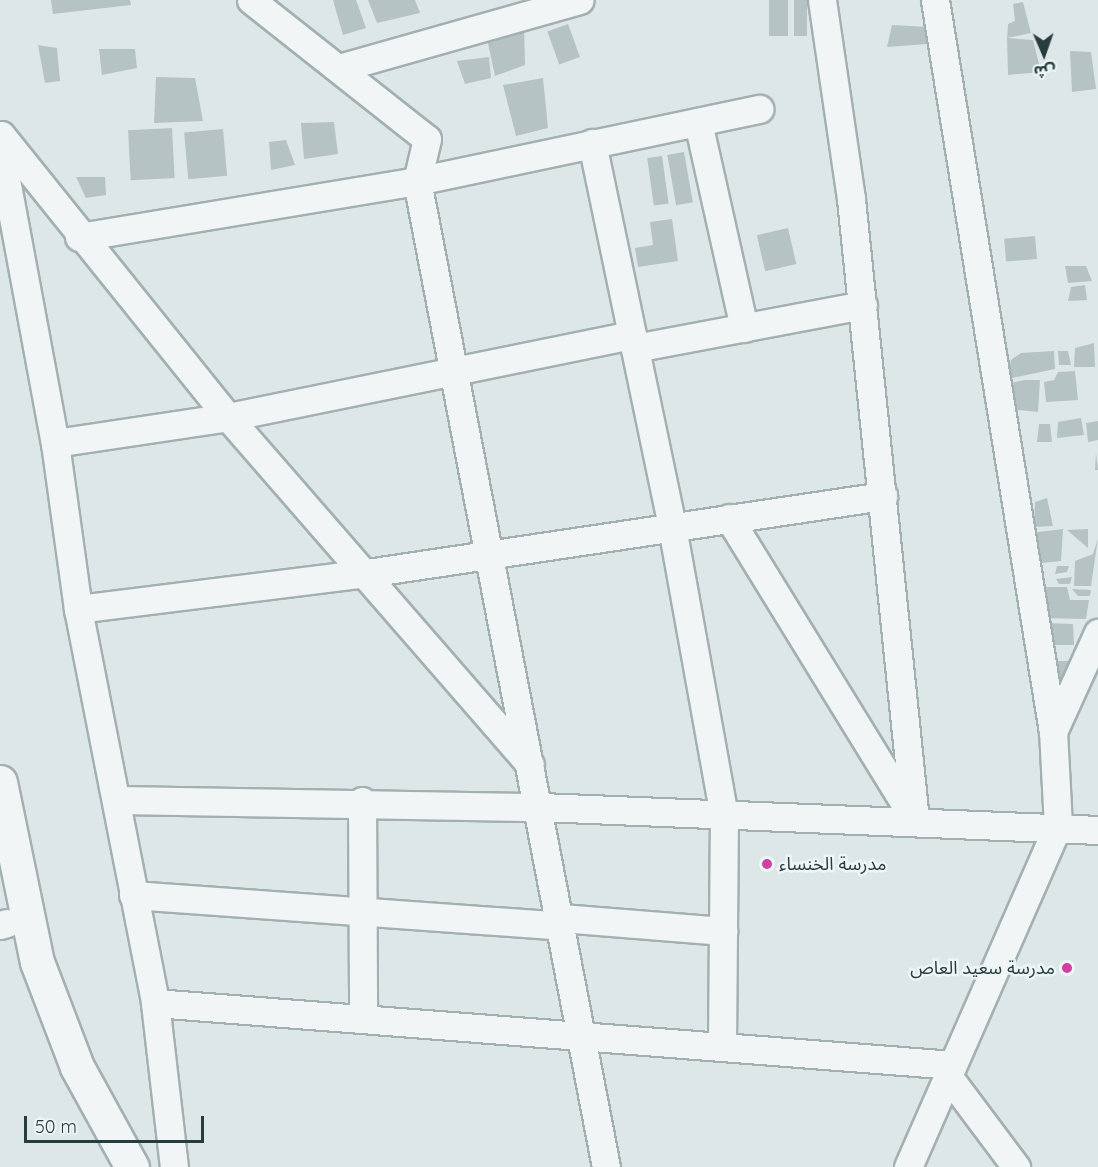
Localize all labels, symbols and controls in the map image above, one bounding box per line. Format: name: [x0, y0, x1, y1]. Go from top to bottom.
north arrow: [1014, 24, 1074, 84]
text: ش: [1033, 62, 1056, 82]
place label: مدرسة الخنساء: [779, 853, 886, 875]
marker: مدرسة الخنساء: [760, 857, 774, 871]
place label: مدرسة سعيد العاص: [910, 957, 1055, 979]
marker: مدرسة سعيد العاص: [1060, 961, 1074, 975]
scale bar: [27, 1104, 207, 1142]
text: 50 m: [35, 1115, 77, 1138]

